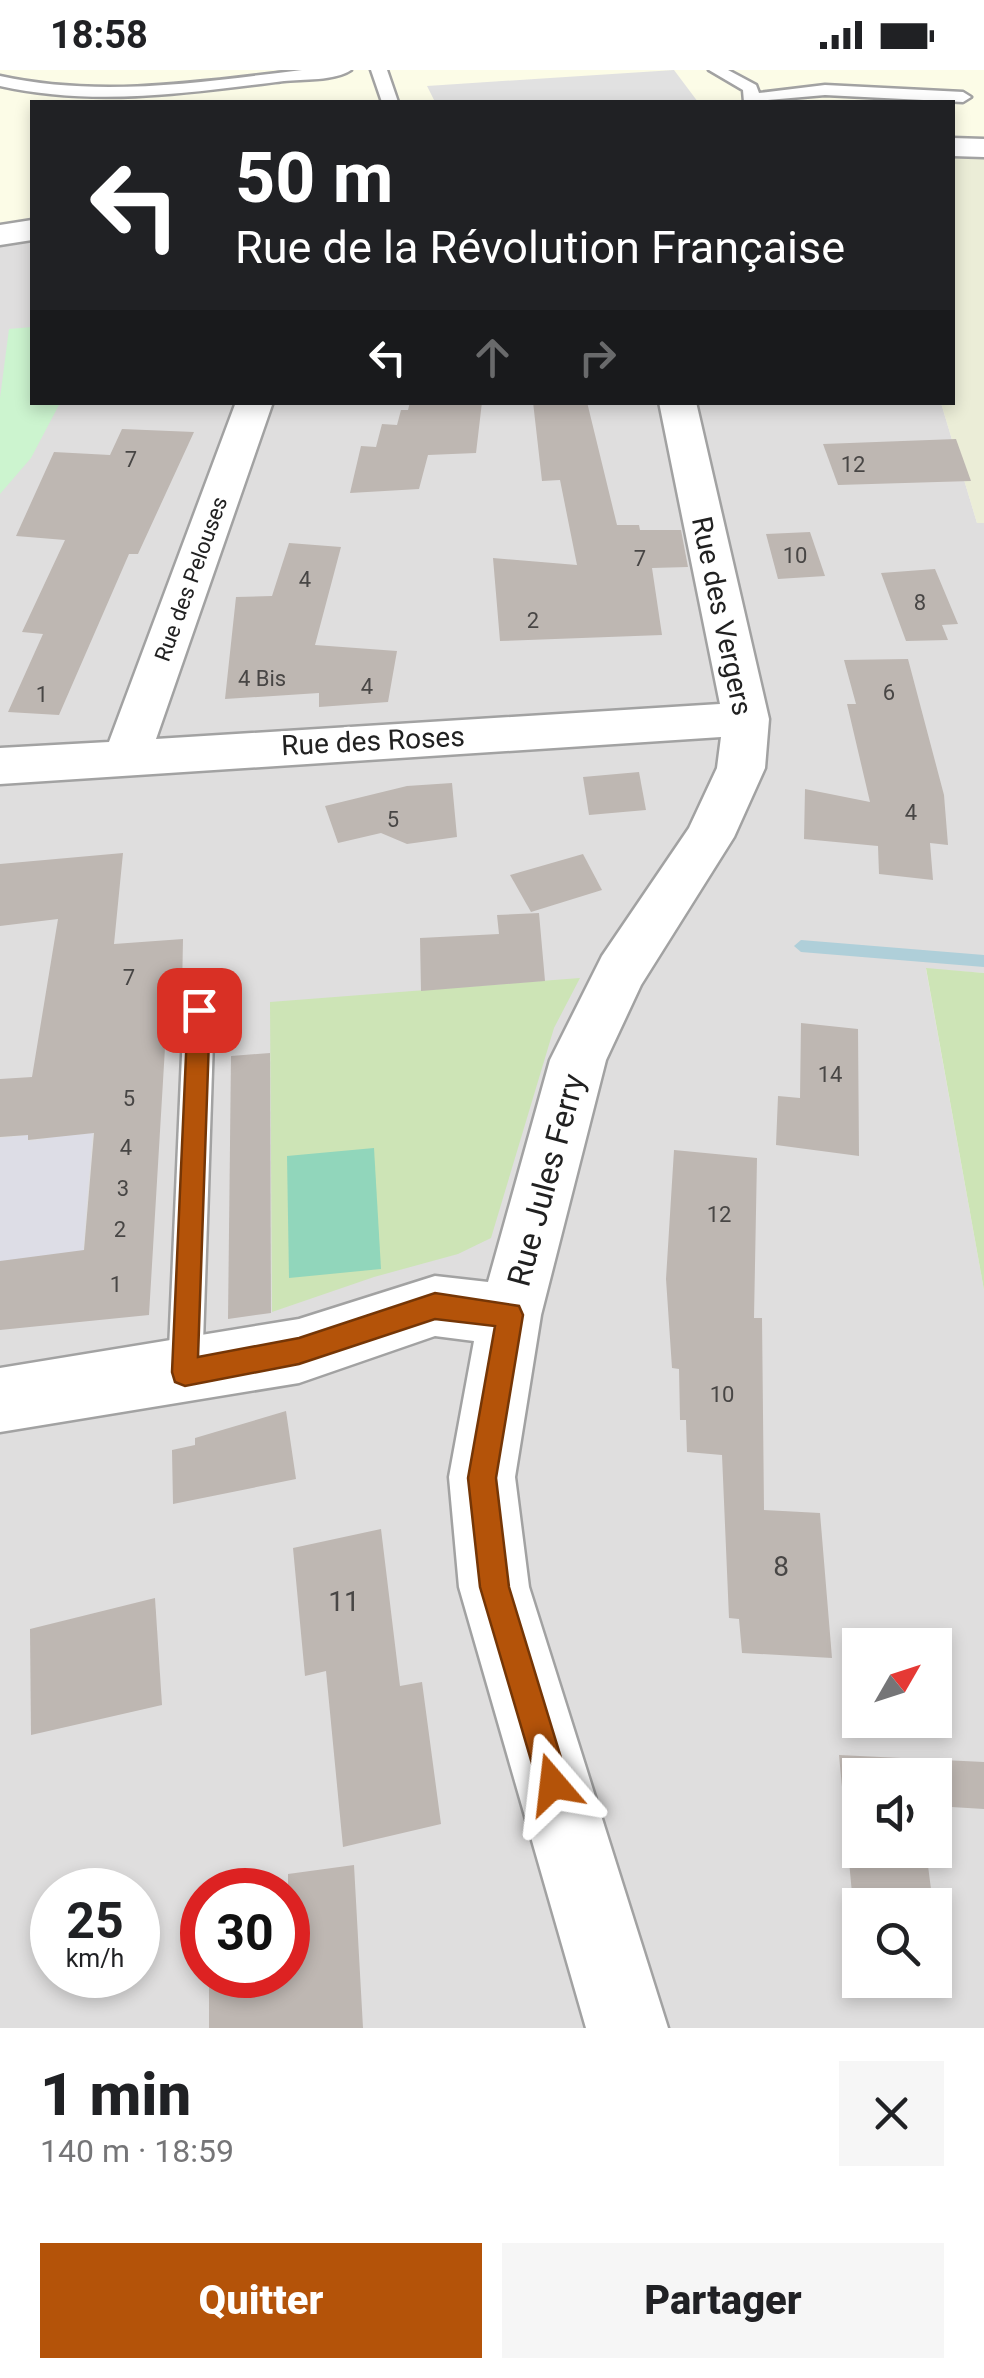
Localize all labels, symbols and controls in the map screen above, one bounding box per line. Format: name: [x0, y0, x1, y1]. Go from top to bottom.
text: 18:58: [50, 13, 148, 57]
text: 50 m: [235, 137, 393, 219]
icon: left: [70, 140, 200, 270]
text: Rue de la Révolution Française: [235, 221, 845, 274]
icon: left: [360, 330, 415, 385]
icon: ahead: [465, 330, 520, 385]
icon: right: [570, 330, 625, 385]
house number: 7: [125, 447, 137, 472]
house number: 12: [841, 452, 865, 477]
street label: Rue des Pelouses: [150, 493, 232, 665]
street label: Rue des Vergers: [685, 514, 759, 718]
house number: 10: [783, 543, 807, 568]
house number: 7: [634, 546, 646, 571]
house number: 4: [299, 567, 311, 592]
house number: 8: [914, 590, 926, 615]
house number: 2: [527, 608, 539, 633]
house number: 4 Bis: [238, 666, 286, 691]
house number: 4: [361, 674, 373, 699]
house number: 6: [883, 680, 895, 705]
house number: 1: [36, 682, 48, 707]
street label: Rue des Roses: [281, 720, 465, 762]
house number: 4: [905, 800, 917, 825]
house number: 5: [387, 807, 399, 832]
house number: 7: [123, 965, 135, 990]
pin: [157, 968, 242, 1053]
icon: arrive: [172, 983, 227, 1038]
house number: 14: [818, 1062, 842, 1087]
street label: Rue Jules Ferry: [499, 1070, 593, 1290]
house number: 5: [123, 1086, 135, 1111]
house number: 4: [120, 1135, 132, 1160]
house number: 3: [117, 1176, 129, 1201]
house number: 12: [707, 1202, 731, 1227]
house number: 2: [114, 1217, 126, 1242]
house number: 1: [110, 1272, 122, 1297]
house number: 10: [710, 1382, 734, 1407]
house number: 8: [773, 1550, 789, 1583]
house number: 11: [328, 1585, 360, 1618]
north arrow: [842, 1628, 952, 1738]
map controls: [842, 1628, 952, 1998]
position arrow: [501, 1732, 605, 1836]
button: sound: [842, 1758, 952, 1868]
speed limit sign: 30: [180, 1868, 310, 1998]
button: search: [842, 1888, 952, 1998]
text: 25: [66, 1892, 124, 1950]
text: km/h: [66, 1944, 124, 1973]
text: 1 min: [40, 2059, 191, 2130]
button: close: [839, 2061, 944, 2166]
text: 140 m · 18:59: [40, 2132, 234, 2170]
button: Quitter: [40, 2243, 482, 2358]
button: Partager: [502, 2243, 944, 2358]

